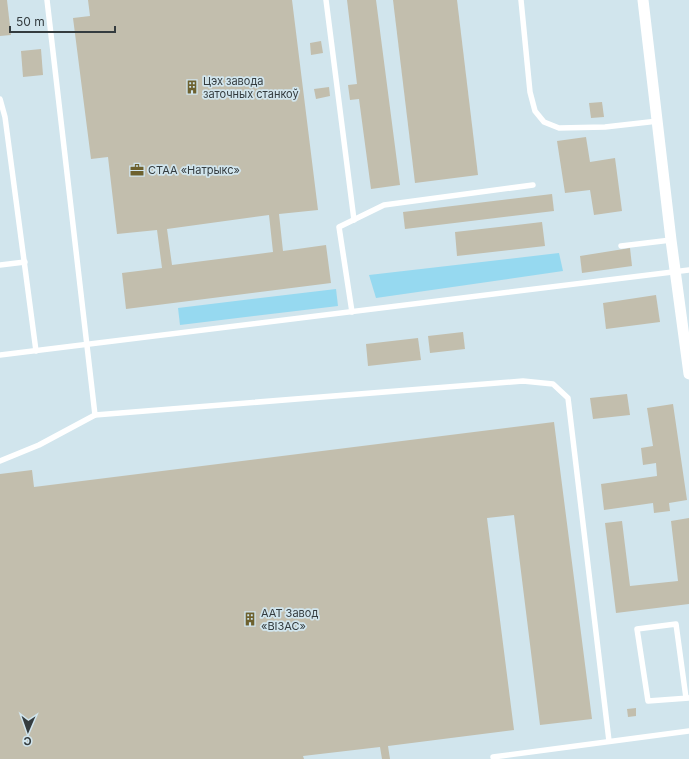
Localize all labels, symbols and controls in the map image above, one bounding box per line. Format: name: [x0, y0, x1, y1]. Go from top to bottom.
scale bar: [10, 8, 115, 34]
text: 50 m: [16, 14, 45, 29]
place label: Цэх завода заточных станкоў: [203, 74, 299, 101]
building icon: Цэх завода заточных станкоў: [184, 79, 200, 95]
office icon: СТАА «Натрыкс»: [129, 162, 145, 178]
place label: СТАА «Натрыкс»: [148, 163, 240, 177]
place label: ААТ Завод «ВІЗАС»: [261, 606, 318, 633]
building icon: ААТ Завод «ВІЗАС»: [242, 611, 258, 627]
north arrow: [8, 711, 48, 751]
text: С: [23, 734, 32, 748]

